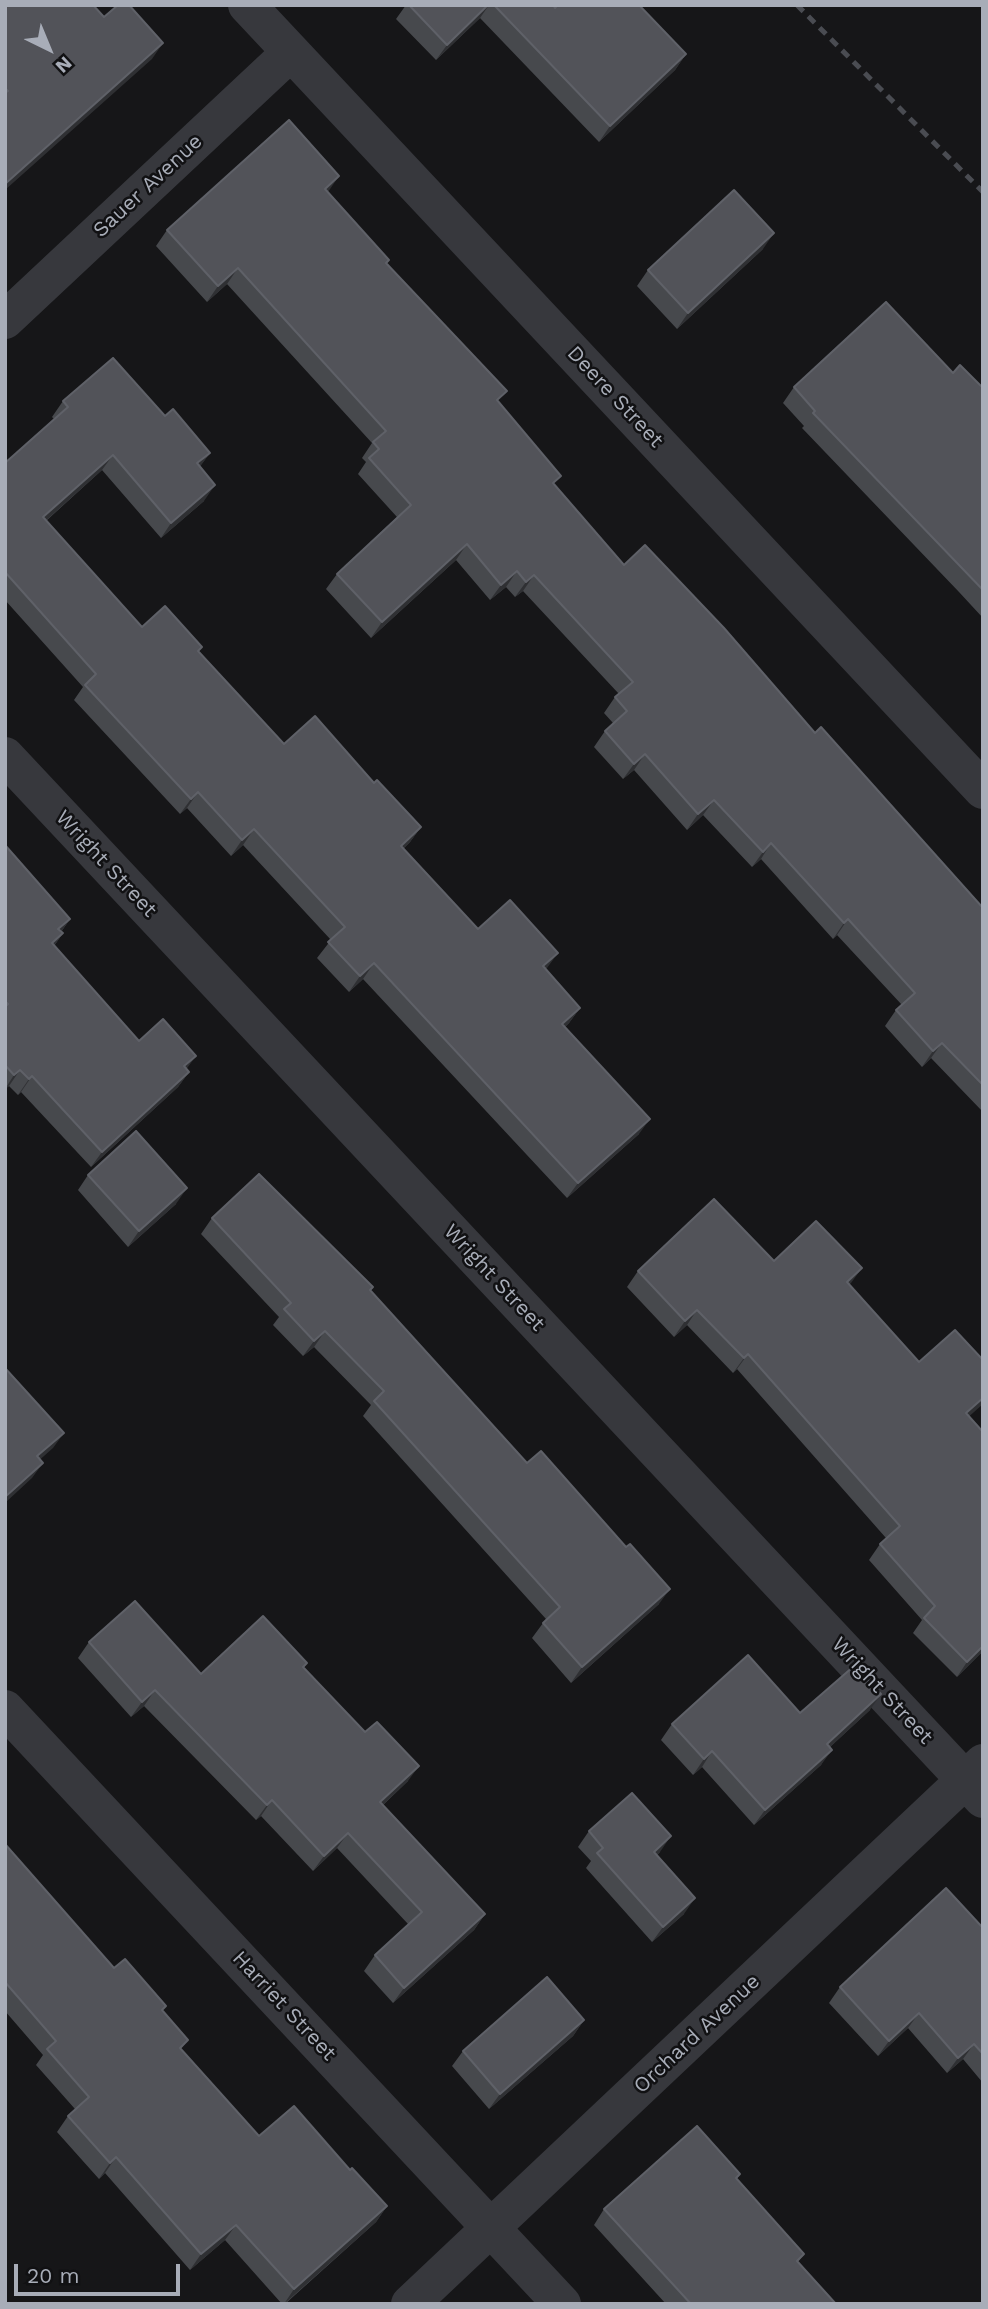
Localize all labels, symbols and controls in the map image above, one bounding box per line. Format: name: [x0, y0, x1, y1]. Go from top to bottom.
north arrow: [14, 14, 84, 84]
text: N: [51, 52, 77, 78]
street label: Sauer Avenue: [88, 129, 208, 243]
street label: Deere Street: [561, 341, 669, 453]
street label: Wright Street: [50, 805, 162, 923]
street label: Wright Street: [438, 1219, 550, 1337]
street label: Wright Street: [826, 1632, 938, 1750]
street label: Harriet Street: [227, 1946, 341, 2066]
street label: Orchard Avenue: [629, 1969, 765, 2099]
scale bar: [18, 2250, 184, 2294]
text: 20 m: [27, 2263, 79, 2288]

